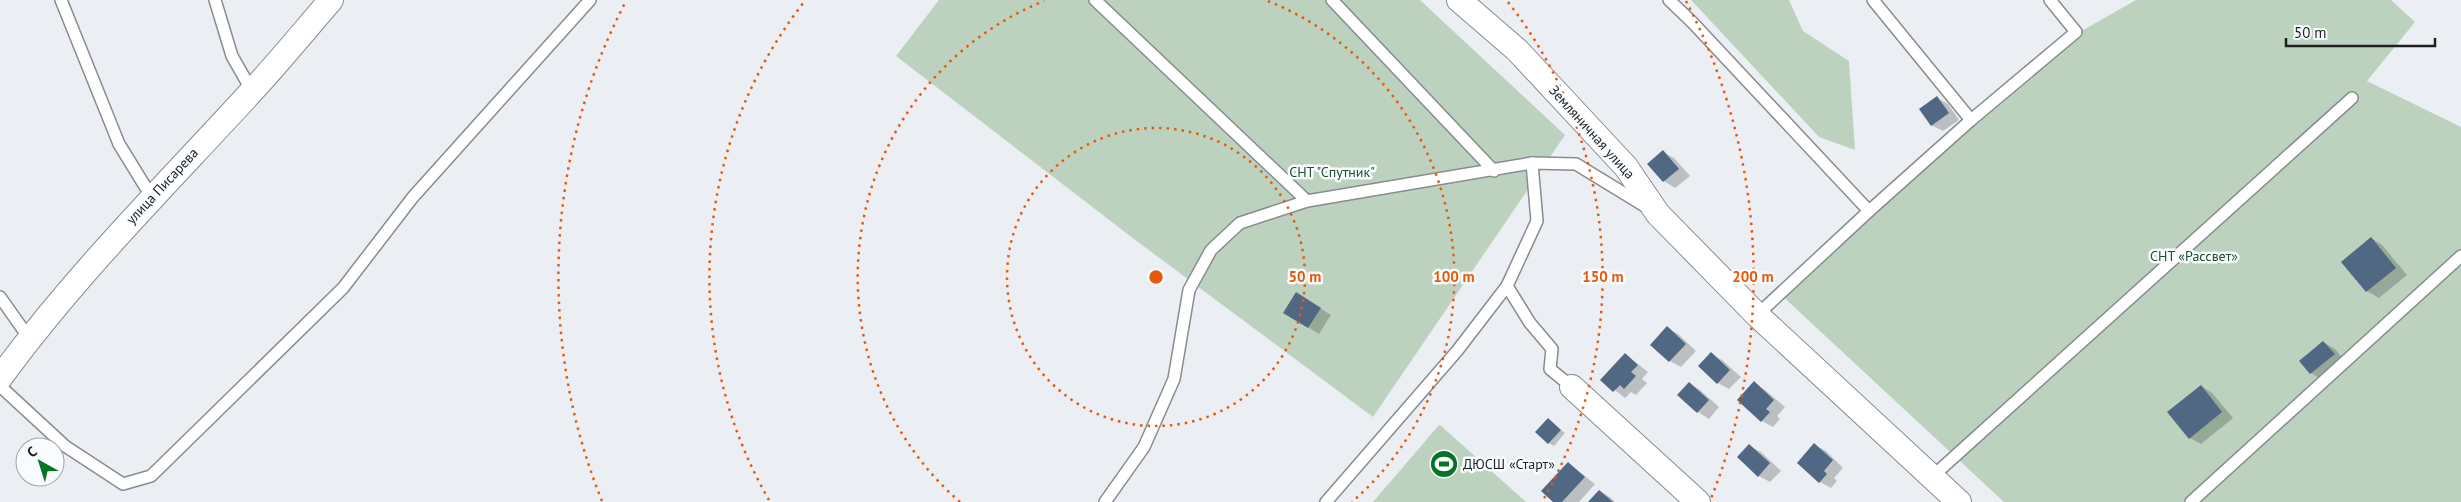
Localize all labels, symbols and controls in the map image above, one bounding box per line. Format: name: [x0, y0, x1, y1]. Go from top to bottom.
scale bar: [2286, 15, 2435, 47]
text: 50 m: [2294, 23, 2327, 42]
street label: Земляничная улица: [1545, 81, 1639, 183]
street label: улица Писарева: [122, 144, 202, 228]
park label: СНТ "Спутник": [1289, 163, 1375, 181]
park label: СНТ «Рассвет»: [2150, 247, 2238, 265]
text: 50 m: [1289, 267, 1321, 286]
text: 100 m: [1433, 267, 1475, 286]
text: 150 m: [1582, 267, 1624, 286]
text: 200 m: [1732, 267, 1774, 286]
centre of rings: [1147, 268, 1165, 286]
north arrow: [15, 437, 65, 487]
text: С: [23, 442, 41, 461]
sports icon: ДЮСШ «Старт»: [1429, 449, 1459, 479]
place label: ДЮСШ «Старт»: [1463, 455, 1555, 473]

